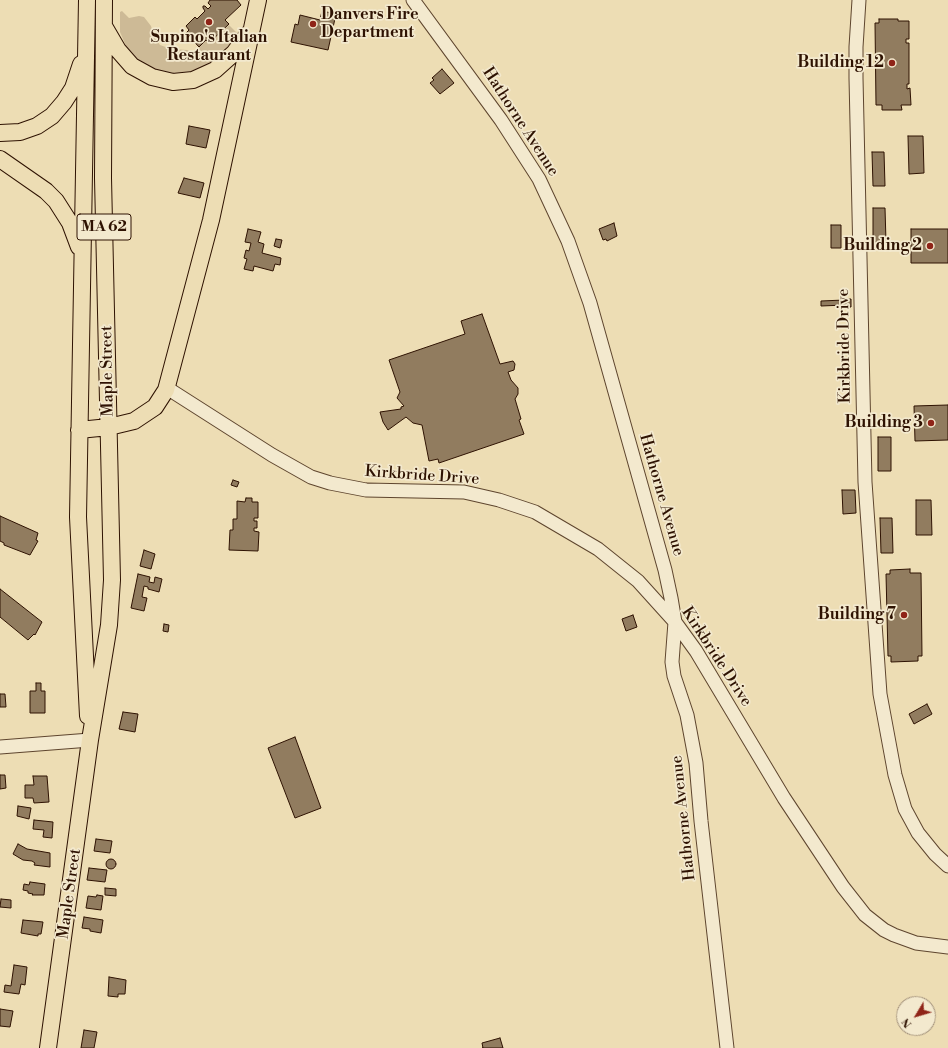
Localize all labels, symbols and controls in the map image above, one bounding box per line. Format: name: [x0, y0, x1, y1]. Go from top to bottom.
place label: Danvers Fire Department: [321, 5, 419, 43]
marker: Supino's Italian Restaurant: [204, 17, 214, 27]
marker: Danvers Fire Department: [308, 19, 318, 29]
place label: Supino's Italian Restaurant: [151, 28, 267, 66]
place label: Building 12: [797, 53, 884, 73]
marker: Building 12: [887, 58, 897, 68]
street label: Hathorne Avenue: [478, 64, 562, 180]
road number: MA 62: [77, 214, 131, 240]
place label: Building 2: [843, 236, 922, 256]
marker: Building 2: [925, 241, 935, 251]
street label: Kirkbride Drive: [834, 288, 856, 404]
street label: Maple Street: [98, 325, 118, 417]
place label: Building 3: [845, 413, 923, 433]
marker: Building 3: [926, 418, 936, 428]
street label: Hathorne Avenue: [634, 432, 688, 558]
street label: Kirkbride Drive: [364, 462, 480, 490]
street label: Kirkbride Drive: [677, 604, 755, 710]
place label: Building 7: [818, 605, 896, 625]
marker: Building 7: [899, 610, 909, 620]
street label: Hathorne Avenue: [668, 754, 700, 882]
street label: Maple Street: [54, 848, 86, 940]
north arrow: [896, 996, 936, 1036]
text: N: [899, 1015, 916, 1031]

